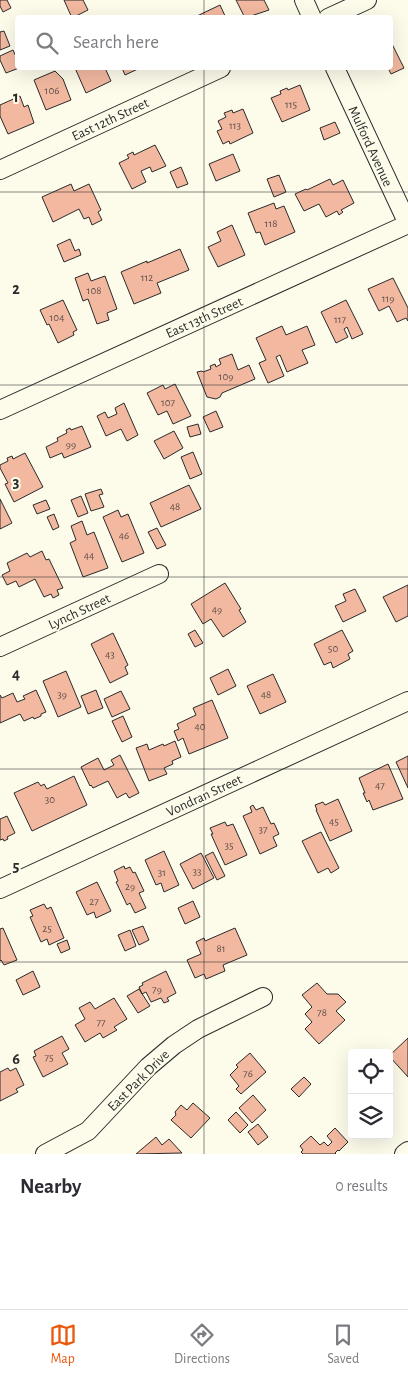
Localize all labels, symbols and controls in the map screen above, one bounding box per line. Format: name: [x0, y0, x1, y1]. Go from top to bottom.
search box: [15, 15, 393, 70]
icon: search: [33, 29, 61, 57]
text: Search here: [73, 33, 159, 52]
house number: 106: [45, 85, 59, 96]
text: 1: [13, 89, 19, 105]
street label: East 12th Street: [70, 96, 152, 144]
house number: 115: [285, 99, 297, 110]
street label: Mulford Avenue: [345, 104, 395, 189]
house number: 113: [229, 120, 242, 131]
house number: 118: [265, 218, 277, 229]
house number: 112: [141, 272, 153, 283]
text: 2: [12, 281, 20, 297]
house number: 108: [87, 285, 101, 296]
house number: 119: [382, 293, 394, 304]
street label: East 13th Street: [164, 295, 245, 341]
house number: 104: [50, 312, 64, 323]
house number: 117: [334, 314, 346, 325]
house number: 109: [219, 371, 233, 382]
house number: 107: [161, 397, 175, 408]
house number: 99: [66, 439, 76, 450]
text: 3: [13, 474, 20, 490]
house number: 48: [170, 501, 180, 512]
house number: 46: [119, 530, 129, 541]
house number: 44: [84, 550, 94, 561]
street label: Lynch Street: [46, 591, 113, 632]
house number: 49: [212, 604, 222, 615]
house number: 50: [328, 643, 338, 654]
house number: 43: [105, 649, 115, 660]
text: 4: [12, 666, 20, 682]
house number: 39: [57, 689, 67, 700]
house number: 48: [261, 689, 271, 700]
house number: 40: [194, 721, 206, 732]
street label: Vondran Street: [164, 772, 245, 820]
house number: 47: [375, 780, 385, 791]
house number: 30: [45, 794, 55, 805]
house number: 45: [329, 816, 339, 827]
house number: 37: [258, 824, 268, 835]
house number: 35: [224, 840, 234, 851]
text: 5: [13, 858, 20, 874]
house number: 33: [192, 866, 202, 877]
house number: 31: [158, 867, 166, 878]
house number: 29: [125, 881, 135, 892]
house number: 27: [89, 896, 99, 907]
house number: 25: [42, 923, 52, 934]
house number: 81: [217, 943, 226, 954]
house number: 79: [152, 984, 162, 995]
house number: 78: [317, 1007, 327, 1018]
house number: 77: [96, 1017, 106, 1028]
street label: East Park Drive: [105, 1047, 172, 1114]
map controls: [348, 1049, 393, 1139]
button: locate: [348, 1049, 393, 1094]
text: 6: [12, 1051, 20, 1067]
house number: 75: [44, 1052, 54, 1063]
house number: 76: [243, 1068, 253, 1079]
button: layers: [348, 1094, 393, 1139]
text: Nearby: [20, 1176, 81, 1197]
text: 0 results: [335, 1178, 388, 1194]
tab: Map: [49, 1321, 77, 1368]
tab: Directions: [174, 1321, 230, 1368]
tab: Saved: [327, 1321, 359, 1368]

